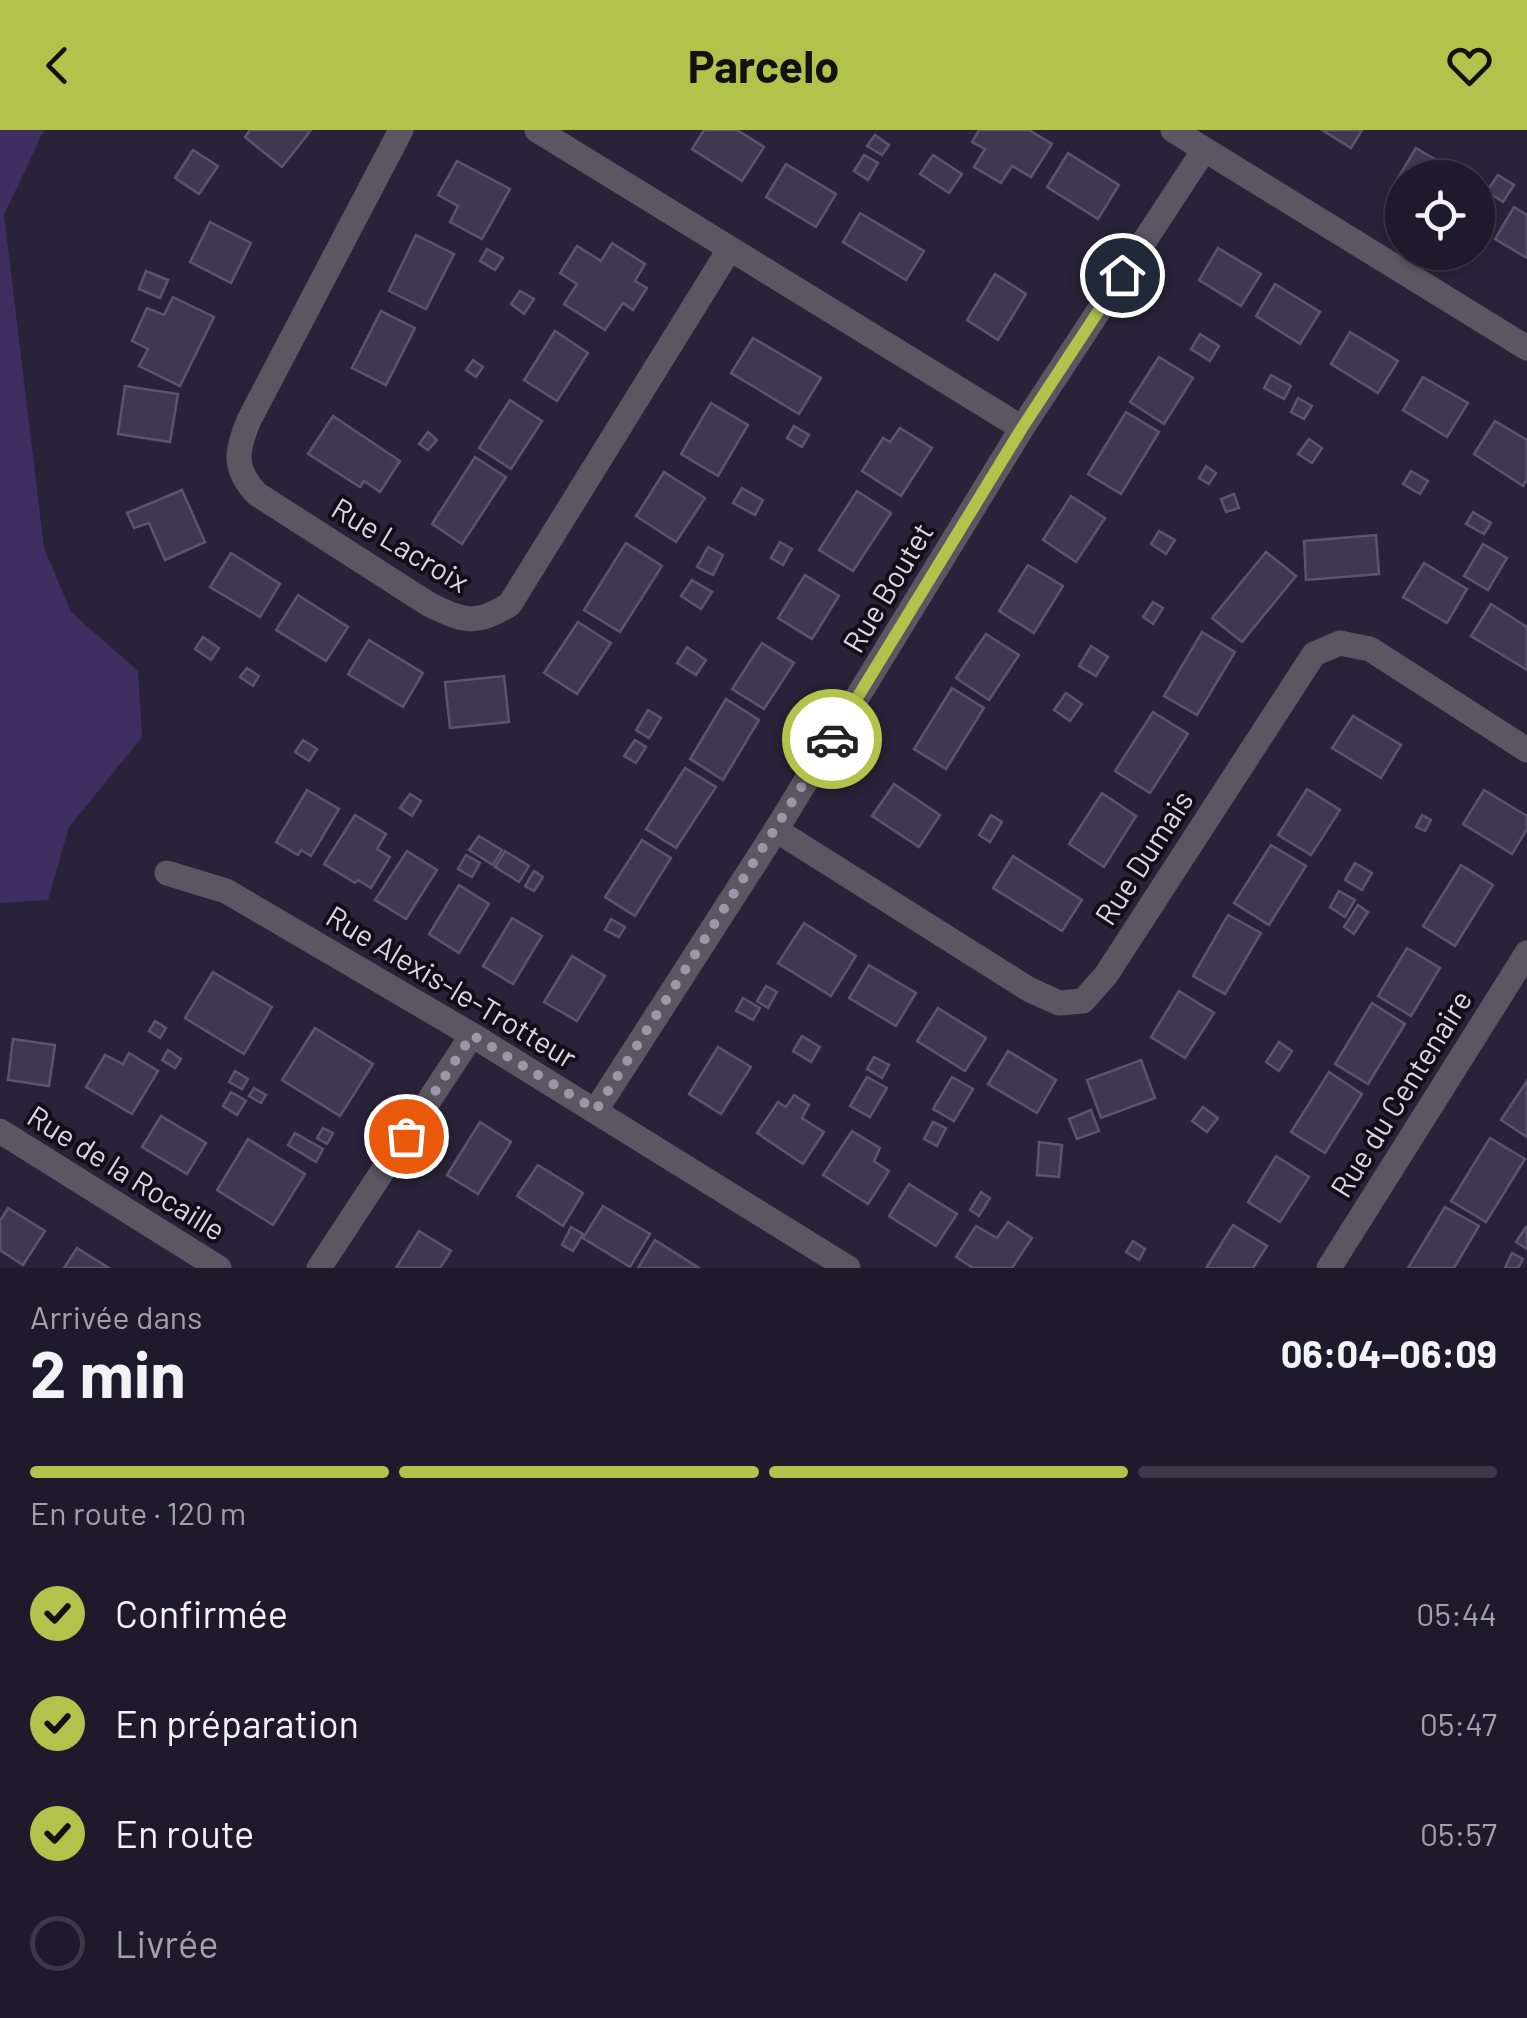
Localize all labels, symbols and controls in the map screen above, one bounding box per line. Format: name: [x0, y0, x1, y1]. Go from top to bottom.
icon: back: [30, 38, 85, 93]
text: Parcelo: [688, 38, 839, 92]
icon: heart: [1442, 38, 1497, 93]
map controls: [1385, 160, 1495, 270]
button: locate: [1385, 160, 1495, 270]
pin: [1080, 233, 1165, 318]
icon: home: [1095, 248, 1150, 303]
street label: Rue Lacroix: [326, 489, 476, 599]
street label: Rue Boutet: [834, 516, 940, 658]
courier: [782, 689, 882, 789]
icon: car: [805, 712, 860, 767]
street label: Rue Dumais: [1086, 783, 1200, 931]
street label: Rue Alexis-le-Trotteur: [320, 897, 584, 1075]
street label: Rue du Centenaire: [1322, 983, 1478, 1203]
pin: [364, 1094, 449, 1179]
street label: Rue de la Rocaille: [22, 1097, 232, 1247]
icon: bag: [379, 1109, 434, 1164]
text: Arrivée dans: [30, 1297, 203, 1335]
text: 06:04–06:09: [1281, 1330, 1497, 1376]
text: 2 min: [30, 1333, 186, 1411]
text: En route · 120 m: [30, 1493, 246, 1531]
icon: check: [30, 1586, 85, 1641]
text: Confirmée: [115, 1590, 288, 1636]
text: 05:44: [1416, 1594, 1497, 1632]
icon: check: [30, 1696, 85, 1751]
text: En préparation: [115, 1700, 359, 1746]
text: 05:47: [1420, 1704, 1497, 1742]
icon: check: [30, 1806, 85, 1861]
text: En route: [115, 1810, 254, 1856]
text: 05:57: [1420, 1814, 1497, 1852]
text: Livrée: [115, 1920, 218, 1966]

